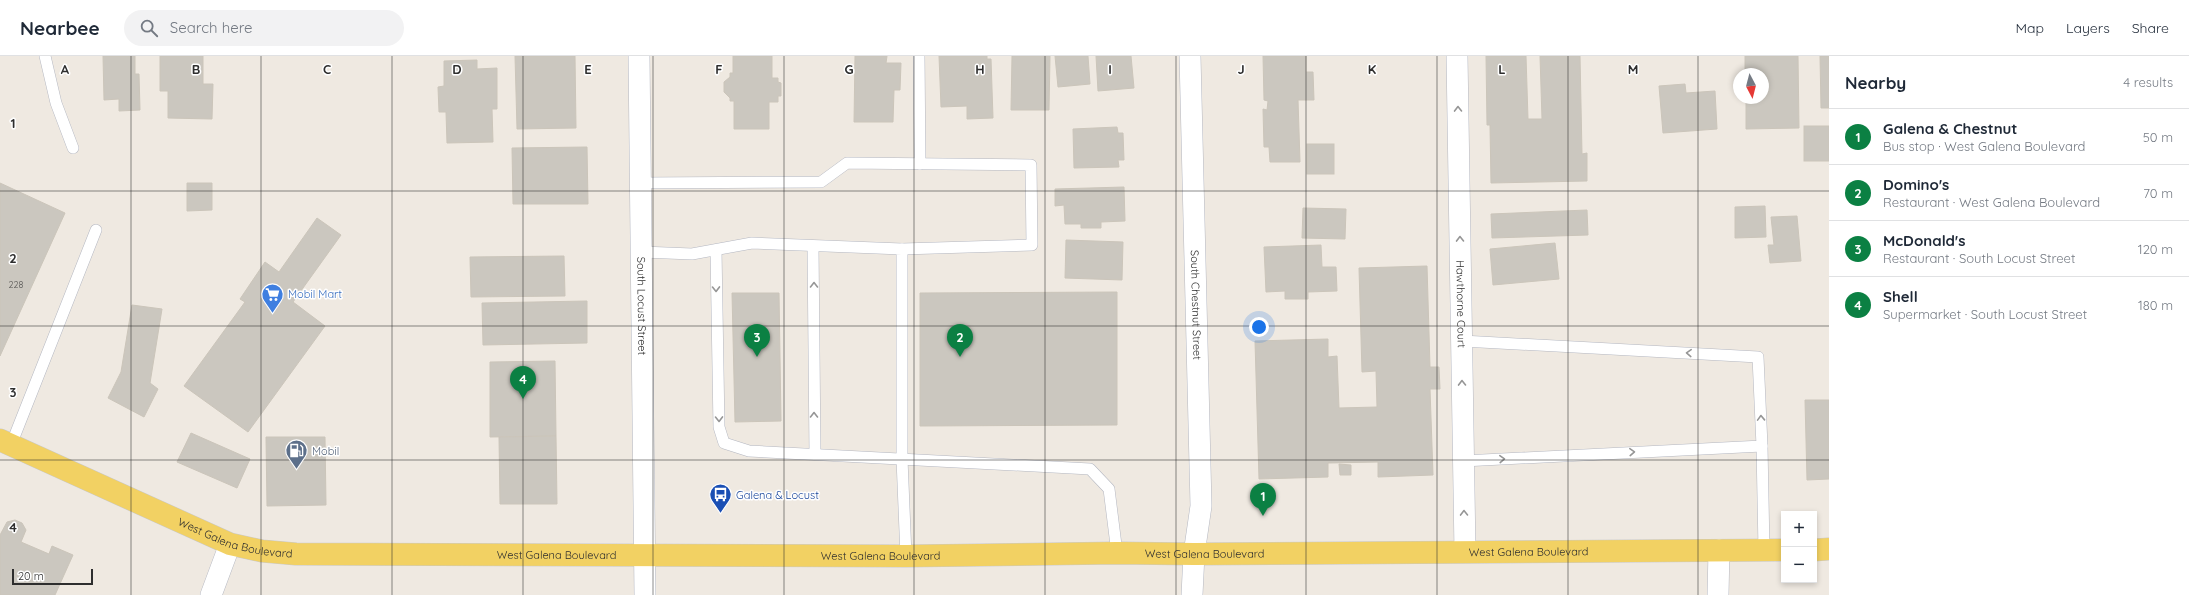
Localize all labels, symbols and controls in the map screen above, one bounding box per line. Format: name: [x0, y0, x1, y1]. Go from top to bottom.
search box: [124, 10, 404, 46]
text: Nearbee: [20, 16, 100, 40]
icon: search: [138, 17, 160, 39]
text: Search here: [170, 18, 253, 37]
text: Map: [2015, 19, 2044, 37]
text: Layers: [2066, 19, 2110, 37]
text: Share: [2132, 19, 2169, 37]
text: A: [61, 61, 70, 77]
text: B: [192, 61, 200, 77]
text: C: [323, 61, 331, 77]
text: D: [452, 61, 462, 77]
text: E: [584, 61, 592, 77]
text: F: [715, 61, 723, 77]
text: G: [844, 61, 854, 77]
text: H: [975, 61, 985, 77]
text: I: [1108, 61, 1112, 77]
text: J: [1237, 61, 1245, 77]
text: K: [1368, 61, 1377, 77]
text: L: [1498, 61, 1506, 77]
text: M: [1628, 61, 1638, 77]
north arrow: [1733, 68, 1769, 104]
text: Nearby: [1845, 72, 1906, 93]
text: 4 results: [2123, 74, 2173, 90]
one-way arrow: [1454, 106, 1462, 112]
text: 1: [10, 115, 16, 131]
text: Galena & Chestnut: [1883, 119, 2018, 138]
text: 1: [1855, 129, 1861, 145]
text: 50 m: [2143, 129, 2173, 145]
text: Bus stop · West Galena Boulevard: [1883, 138, 2085, 154]
text: Domino's: [1883, 175, 1949, 194]
text: 2: [1854, 185, 1862, 201]
text: 70 m: [2143, 185, 2173, 201]
text: Restaurant · West Galena Boulevard: [1883, 194, 2100, 210]
text: McDonald's: [1883, 231, 1965, 250]
one-way arrow: [1456, 236, 1464, 242]
text: 3: [1855, 241, 1861, 257]
text: 120 m: [2138, 241, 2173, 257]
text: 2: [9, 250, 17, 266]
street label: South Chestnut Street: [1188, 250, 1204, 360]
text: Restaurant · South Locust Street: [1883, 250, 2075, 266]
street label: South Locust Street: [634, 257, 649, 356]
street label: Hawthorne Court: [1453, 260, 1469, 348]
house number: 228: [9, 279, 24, 290]
supermarket icon: Mobil Mart: [260, 281, 286, 314]
one-way arrow: [810, 282, 818, 288]
one-way arrow: [712, 286, 720, 292]
place label: Mobil Mart: [288, 287, 342, 301]
text: Shell: [1883, 287, 1918, 306]
text: 4: [1854, 297, 1862, 313]
text: 180 m: [2138, 297, 2173, 313]
text: Supermarket · South Locust Street: [1883, 306, 2087, 322]
your location: [1249, 317, 1269, 337]
pin: 3: [744, 324, 770, 357]
pin: 2: [947, 324, 973, 357]
one-way arrow: [1686, 349, 1692, 357]
pin: 4: [510, 366, 536, 399]
one-way arrow: [1458, 380, 1466, 386]
text: 3: [10, 384, 17, 400]
one-way arrow: [810, 412, 818, 418]
one-way arrow: [1756, 415, 1765, 421]
one-way arrow: [714, 416, 723, 422]
fuel station icon: Mobil: [283, 438, 309, 471]
place label: Mobil: [312, 444, 339, 458]
one-way arrow: [1629, 448, 1635, 457]
one-way arrow: [1499, 455, 1505, 463]
bus stop icon: Galena & Locust: [708, 482, 734, 515]
pin: 1: [1250, 483, 1276, 516]
place label: Galena & Locust: [736, 488, 819, 502]
one-way arrow: [1460, 510, 1468, 516]
map controls: [1781, 511, 1817, 583]
button: +: [1781, 511, 1817, 547]
street label: West Galena Boulevard: [176, 514, 293, 561]
text: 4: [9, 519, 17, 535]
street label: West Galena Boulevard: [1469, 544, 1589, 559]
street label: West Galena Boulevard: [1145, 546, 1265, 561]
button: −: [1781, 547, 1817, 583]
street label: West Galena Boulevard: [497, 548, 617, 562]
street label: West Galena Boulevard: [821, 549, 941, 563]
scale bar: [12, 567, 93, 586]
text: 20 m: [18, 569, 44, 583]

